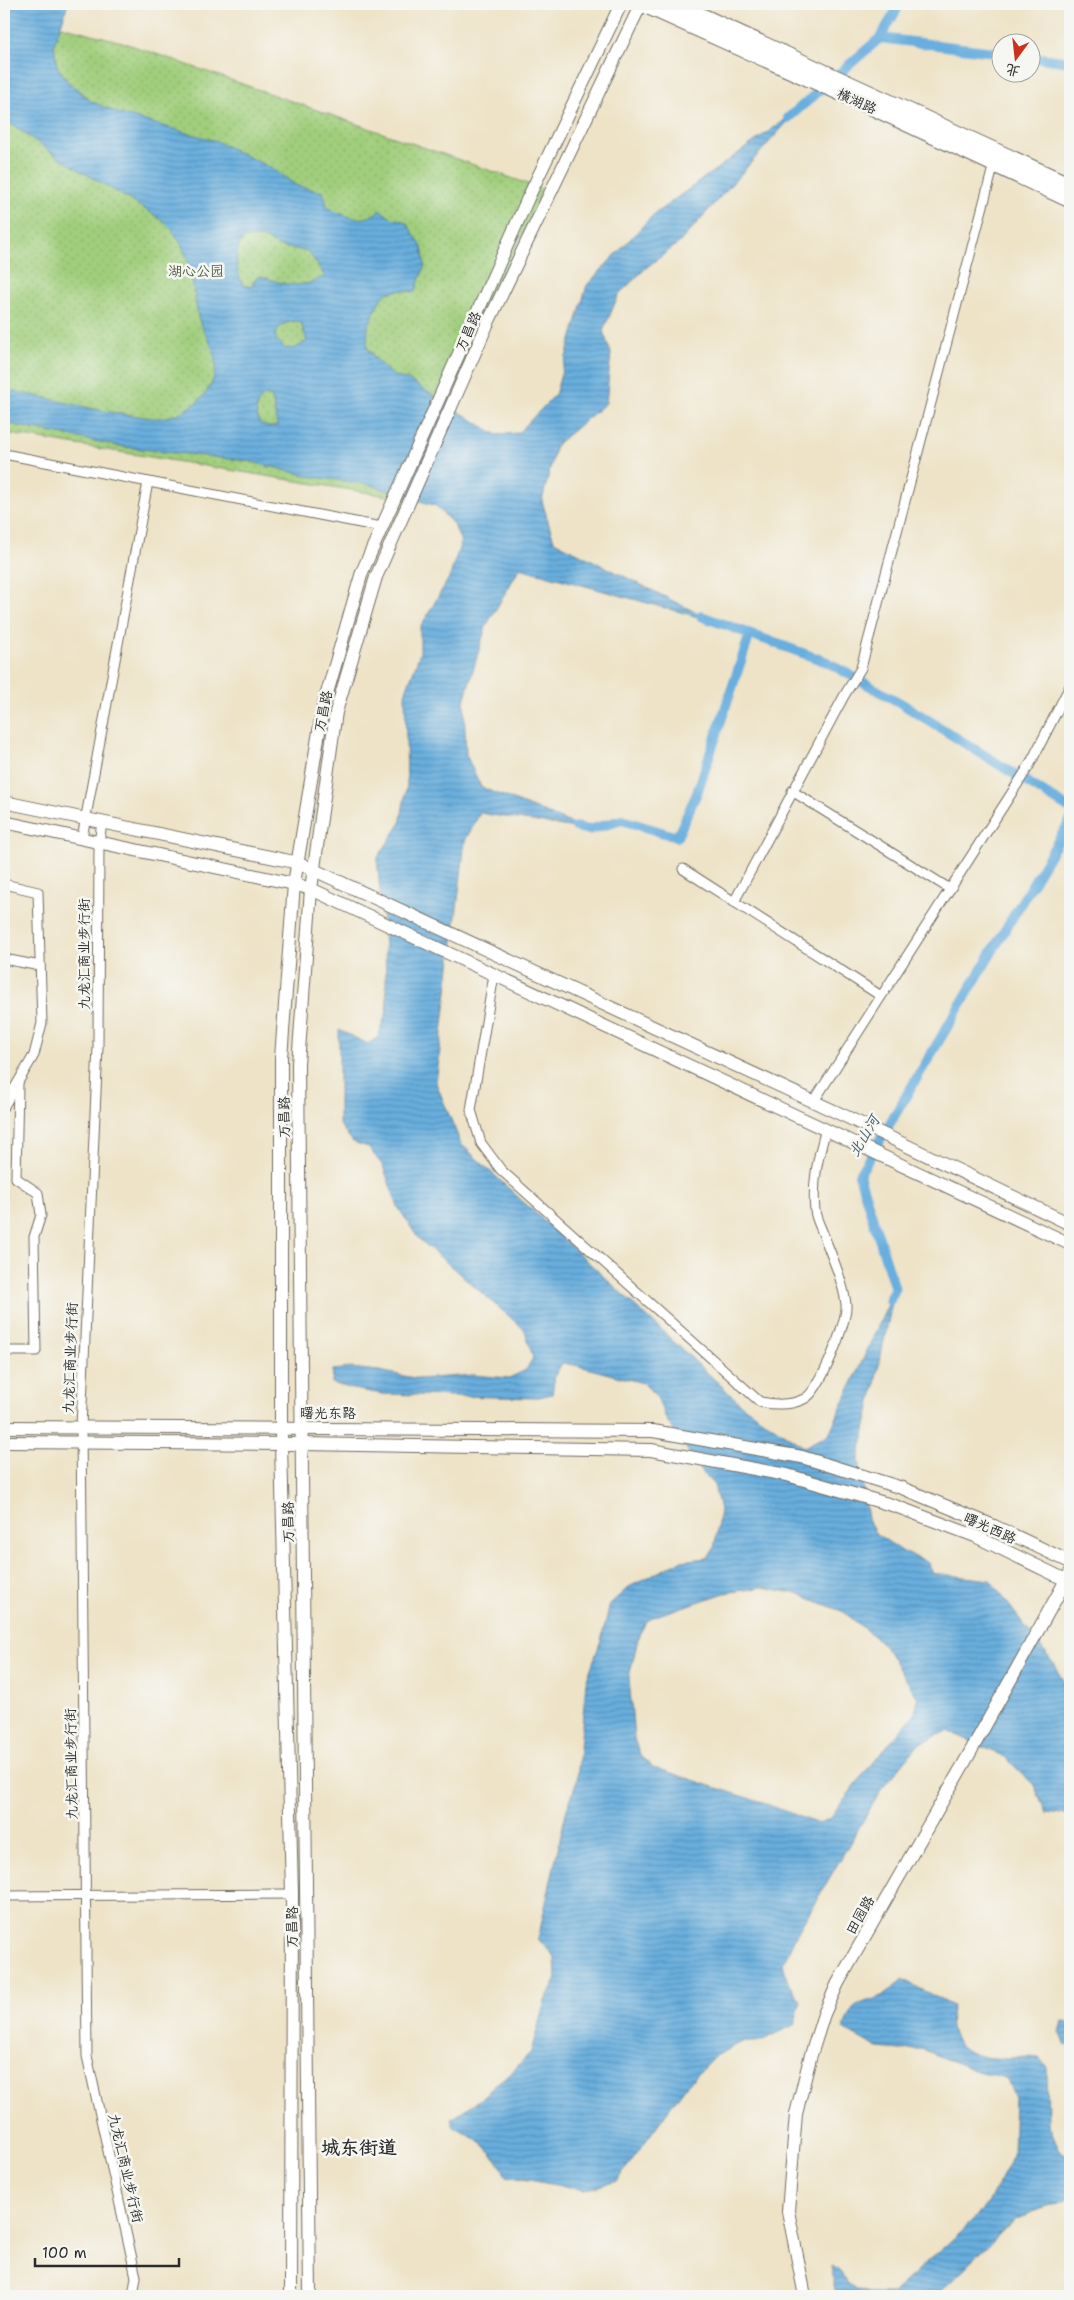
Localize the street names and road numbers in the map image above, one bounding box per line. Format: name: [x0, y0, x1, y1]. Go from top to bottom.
street label: 横湖路: [834, 84, 880, 118]
street label: 万昌路: [451, 308, 485, 354]
street label: 万昌路: [310, 689, 336, 733]
street label: 九龙汇商业步行街: [75, 898, 93, 1010]
street label: 万昌路: [275, 1096, 293, 1138]
street label: 九龙汇商业步行街: [59, 1302, 81, 1414]
street label: 曙光东路: [300, 1404, 356, 1422]
street label: 万昌路: [279, 1501, 297, 1543]
street label: 曙光西路: [961, 1508, 1019, 1548]
street label: 九龙汇商业步行街: [61, 1708, 81, 1820]
street label: 田园路: [842, 1892, 878, 1938]
street label: 万昌路: [283, 1906, 301, 1948]
street label: 九龙汇商业步行街: [105, 2111, 147, 2225]

